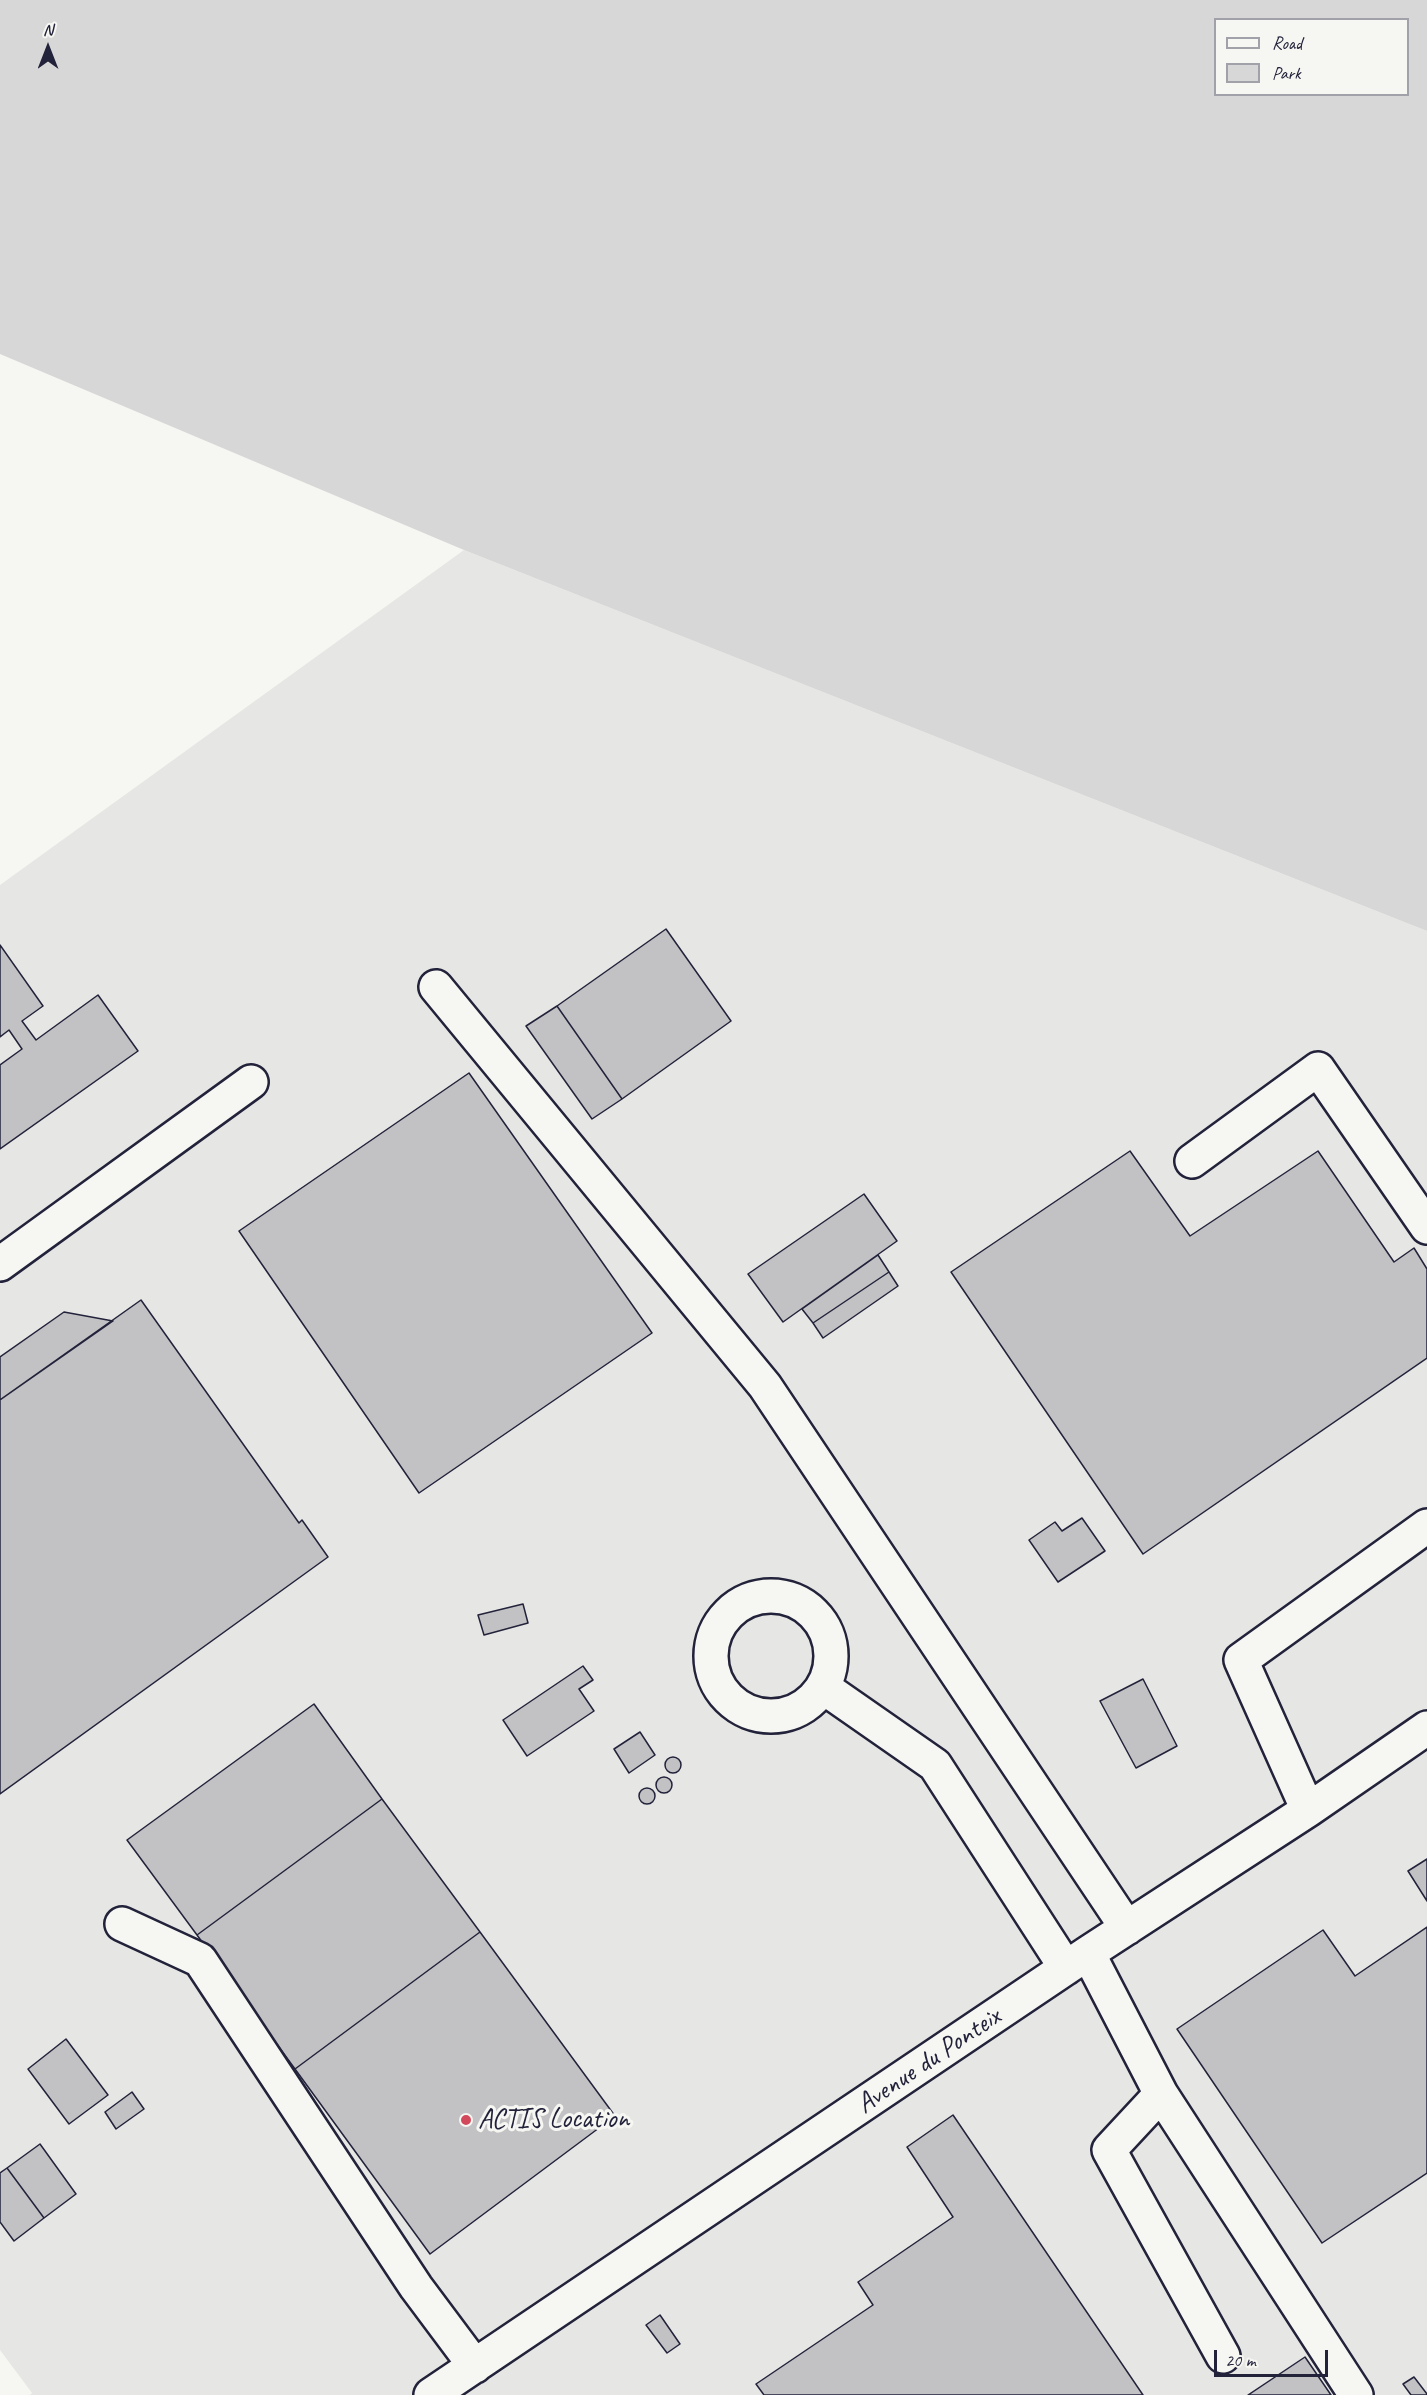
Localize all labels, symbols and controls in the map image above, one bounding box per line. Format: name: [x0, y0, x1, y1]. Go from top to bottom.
north arrow: [18, 18, 78, 78]
legend: [1214, 18, 1409, 96]
text: N: [43, 20, 53, 40]
text: Road: [1272, 32, 1302, 54]
text: Park: [1272, 62, 1301, 84]
street label: Avenue du Ponteix: [850, 2000, 1008, 2122]
place label: ACTIS Location: [478, 2103, 629, 2137]
marker: ACTIS Location: [459, 2113, 473, 2127]
scale bar: [1217, 2338, 1331, 2376]
text: 20 m: [1225, 2349, 1256, 2371]

